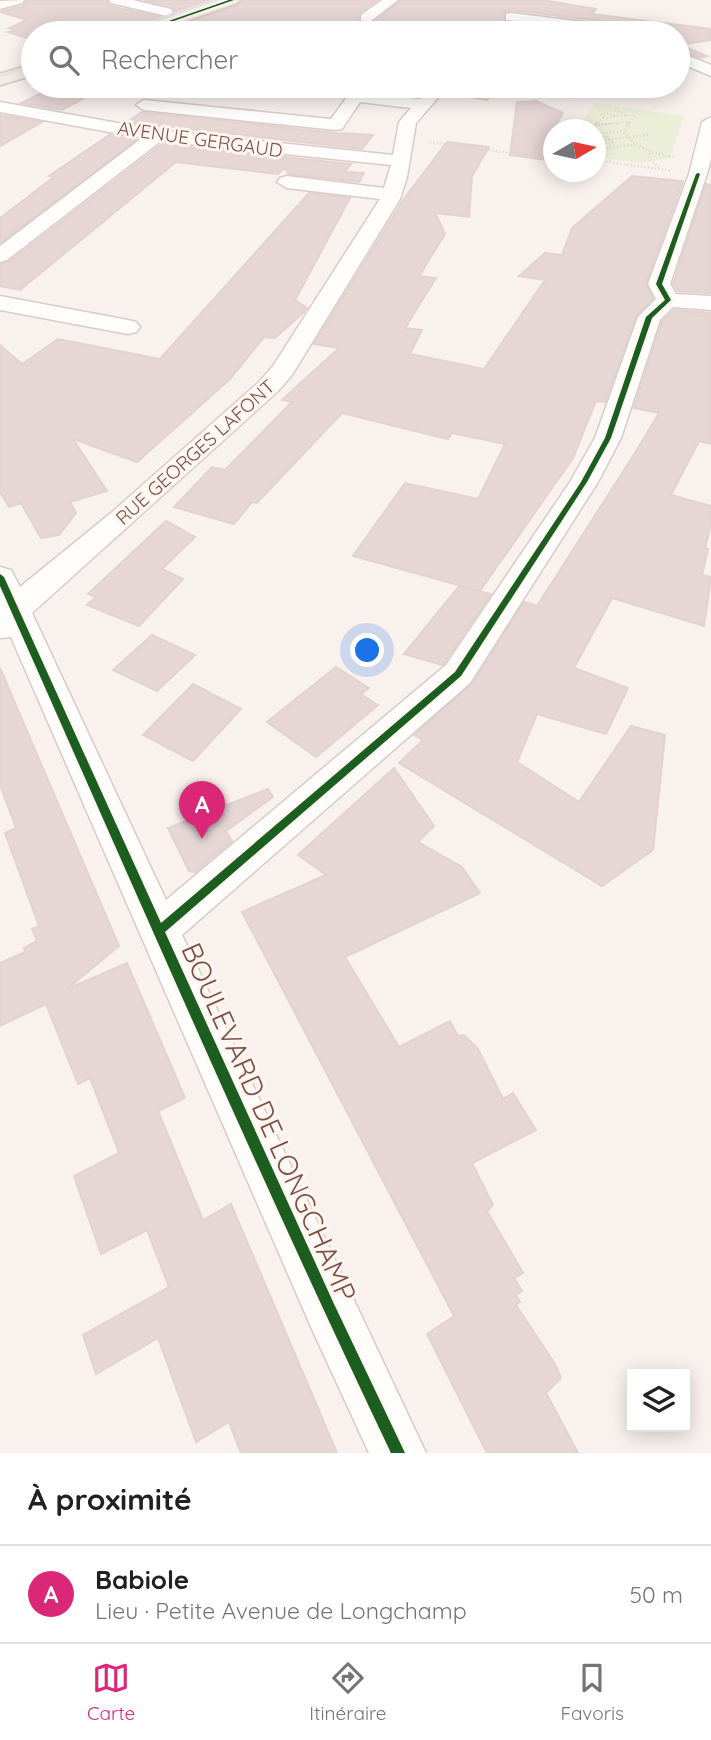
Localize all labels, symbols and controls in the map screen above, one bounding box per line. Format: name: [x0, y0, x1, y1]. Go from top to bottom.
search box: [21, 21, 690, 98]
icon: search: [45, 41, 83, 79]
text: Rechercher: [101, 43, 238, 76]
street label: AVENUE GERGAUD: [116, 116, 284, 162]
north arrow: [543, 119, 606, 182]
street label: RUE GEORGES LAFONT: [110, 374, 280, 530]
your location: [350, 633, 384, 667]
pin: A: [179, 781, 225, 839]
street label: BOULEVARD DE LONGCHAMP: [174, 937, 365, 1306]
map controls: [627, 1369, 690, 1432]
button: layers: [627, 1369, 690, 1432]
text: À proximité: [28, 1480, 192, 1518]
text: Babiole: [95, 1563, 189, 1596]
text: A: [44, 1580, 58, 1609]
text: 50 m: [630, 1580, 683, 1609]
text: Lieu · Petite Avenue de Longchamp: [95, 1596, 467, 1625]
tab: Carte: [87, 1659, 135, 1725]
tab: Itinéraire: [309, 1659, 387, 1725]
tab: Favoris: [561, 1659, 624, 1725]

